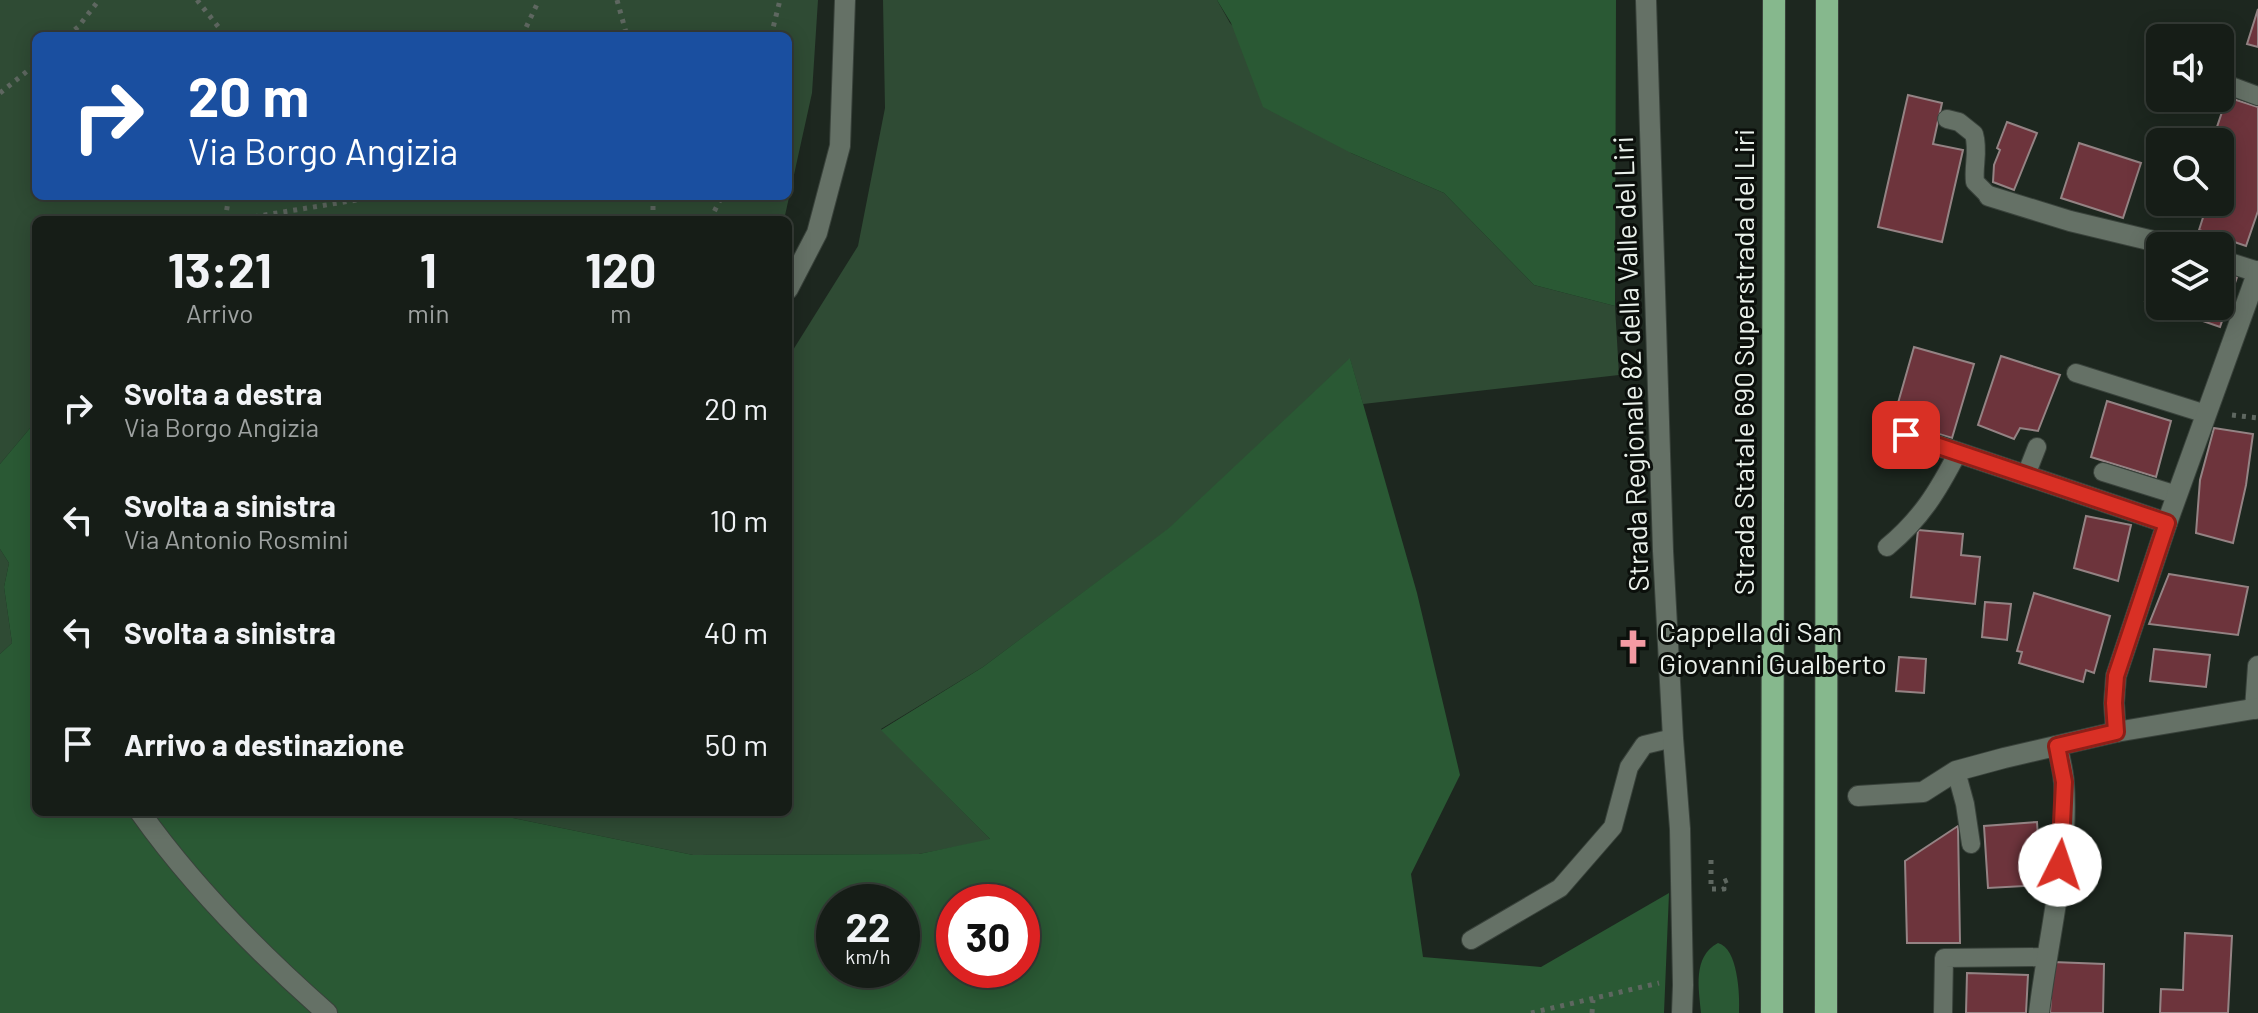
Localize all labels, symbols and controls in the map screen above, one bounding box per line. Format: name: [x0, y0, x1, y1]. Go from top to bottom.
map controls: [2146, 24, 2234, 320]
button: sound: [2146, 24, 2234, 112]
text: 20 m: [188, 61, 309, 128]
icon: right: [56, 64, 160, 168]
button: search: [2146, 128, 2234, 216]
text: Via Borgo Angizia: [188, 129, 458, 172]
street label: Strada Statale 690 Superstrada del Liri: [1726, 129, 1760, 595]
street label: Strada Regionale 82 della Valle del Liri: [1605, 136, 1655, 592]
button: layers: [2146, 232, 2234, 320]
text: 13:21: [168, 240, 272, 298]
text: 1: [420, 240, 437, 298]
text: 120: [585, 240, 656, 298]
text: Arrivo: [186, 297, 253, 328]
text: min: [407, 297, 449, 328]
text: m: [610, 297, 631, 328]
text: Svolta a destra: [124, 375, 322, 411]
icon: right: [56, 386, 100, 430]
text: 20 m: [704, 390, 768, 426]
pin: [1872, 401, 1940, 469]
text: Via Borgo Angizia: [124, 411, 319, 442]
icon: arrive: [1884, 413, 1928, 457]
text: Svolta a sinistra: [124, 487, 336, 523]
icon: left: [56, 498, 100, 542]
text: 10 m: [710, 502, 768, 538]
text: Via Antonio Rosmini: [124, 523, 349, 554]
icon: left: [56, 610, 100, 654]
text: Svolta a sinistra: [124, 614, 336, 650]
text: 40 m: [704, 614, 768, 650]
place label: Cappella di San Giovanni Gualberto: [1659, 614, 1887, 680]
church icon: Cappella di San Giovanni Gualberto: [1614, 628, 1652, 666]
icon: arrive: [56, 722, 100, 766]
text: Arrivo a destinazione: [124, 726, 404, 762]
text: 50 m: [705, 726, 768, 762]
position arrow: [2018, 823, 2102, 907]
speed limit sign: 30: [936, 884, 1040, 988]
text: 22: [846, 902, 890, 950]
text: km/h: [845, 944, 891, 968]

